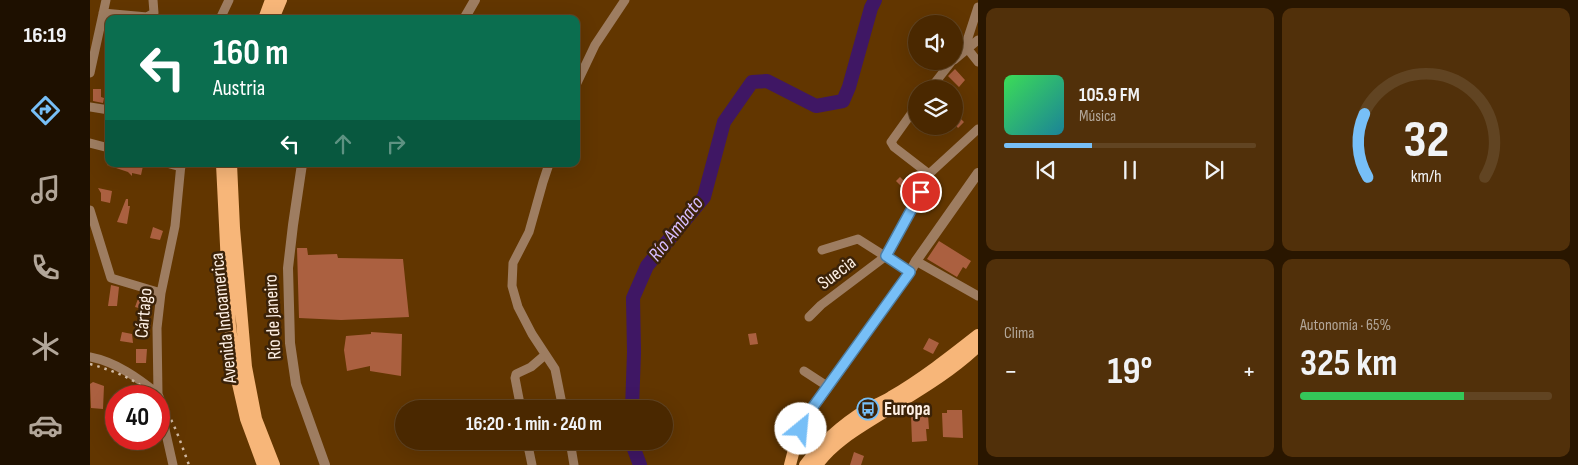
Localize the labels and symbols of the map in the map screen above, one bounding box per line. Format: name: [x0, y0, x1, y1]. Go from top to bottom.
pin: [900, 171, 942, 213]
water label: Río Ambato: [643, 192, 709, 266]
street label: Suecia: [813, 251, 861, 295]
street label: Avenida Indoamerica: [206, 252, 242, 385]
street label: Río de Janeiro: [259, 274, 287, 360]
street label: Cártago: [130, 287, 158, 339]
speed limit sign: 40: [105, 385, 170, 450]
bus stop icon: Europa: [856, 397, 880, 421]
place label: Europa: [884, 398, 930, 421]
position arrow: [774, 402, 826, 454]

